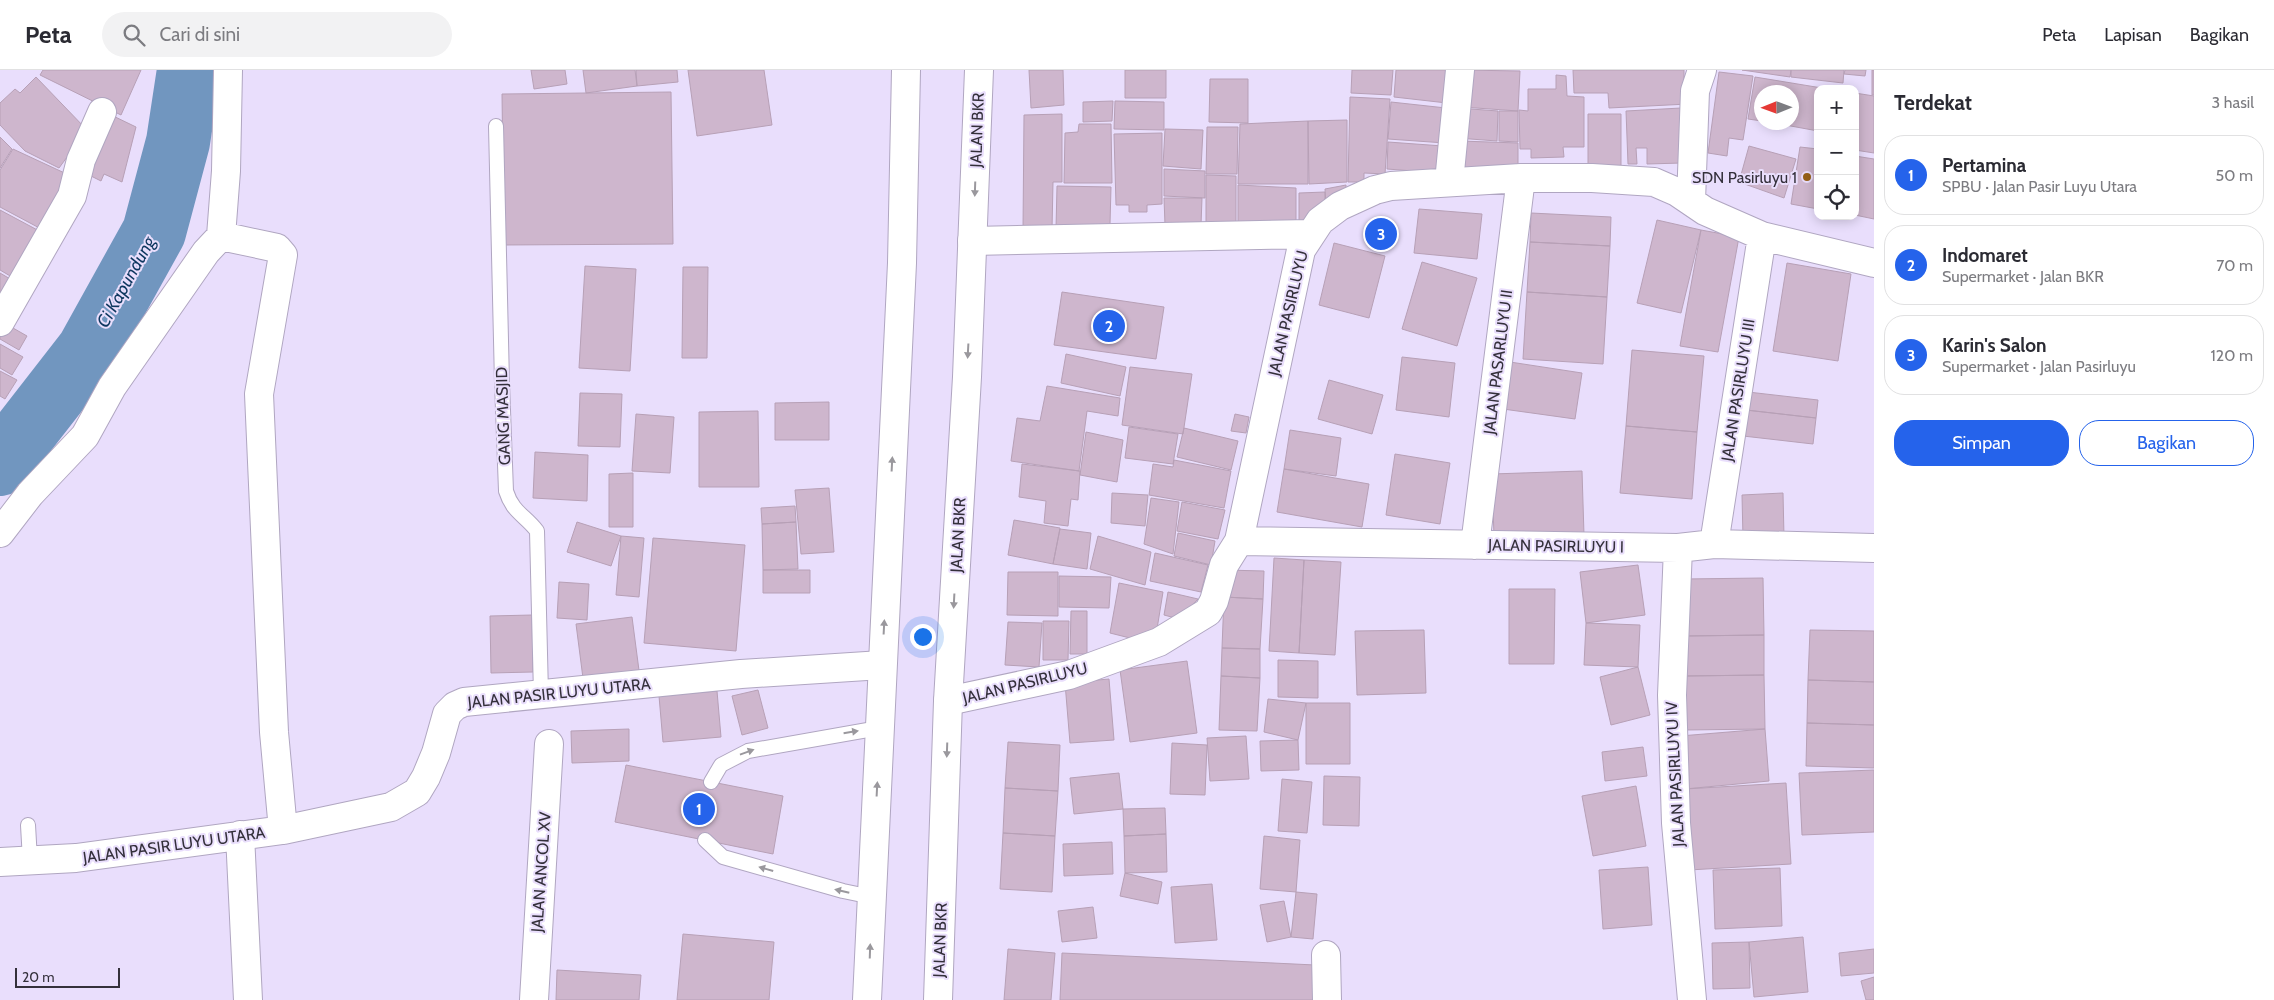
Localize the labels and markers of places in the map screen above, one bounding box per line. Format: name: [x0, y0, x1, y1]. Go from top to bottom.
place label: SDN Pasirluyu 1: [1692, 168, 1797, 187]
marker: SDN Pasirluyu 1: [1801, 171, 1813, 183]
pin: 3: [1365, 215, 1397, 253]
pin: 2: [1093, 307, 1125, 345]
pin: 1: [683, 790, 715, 828]

